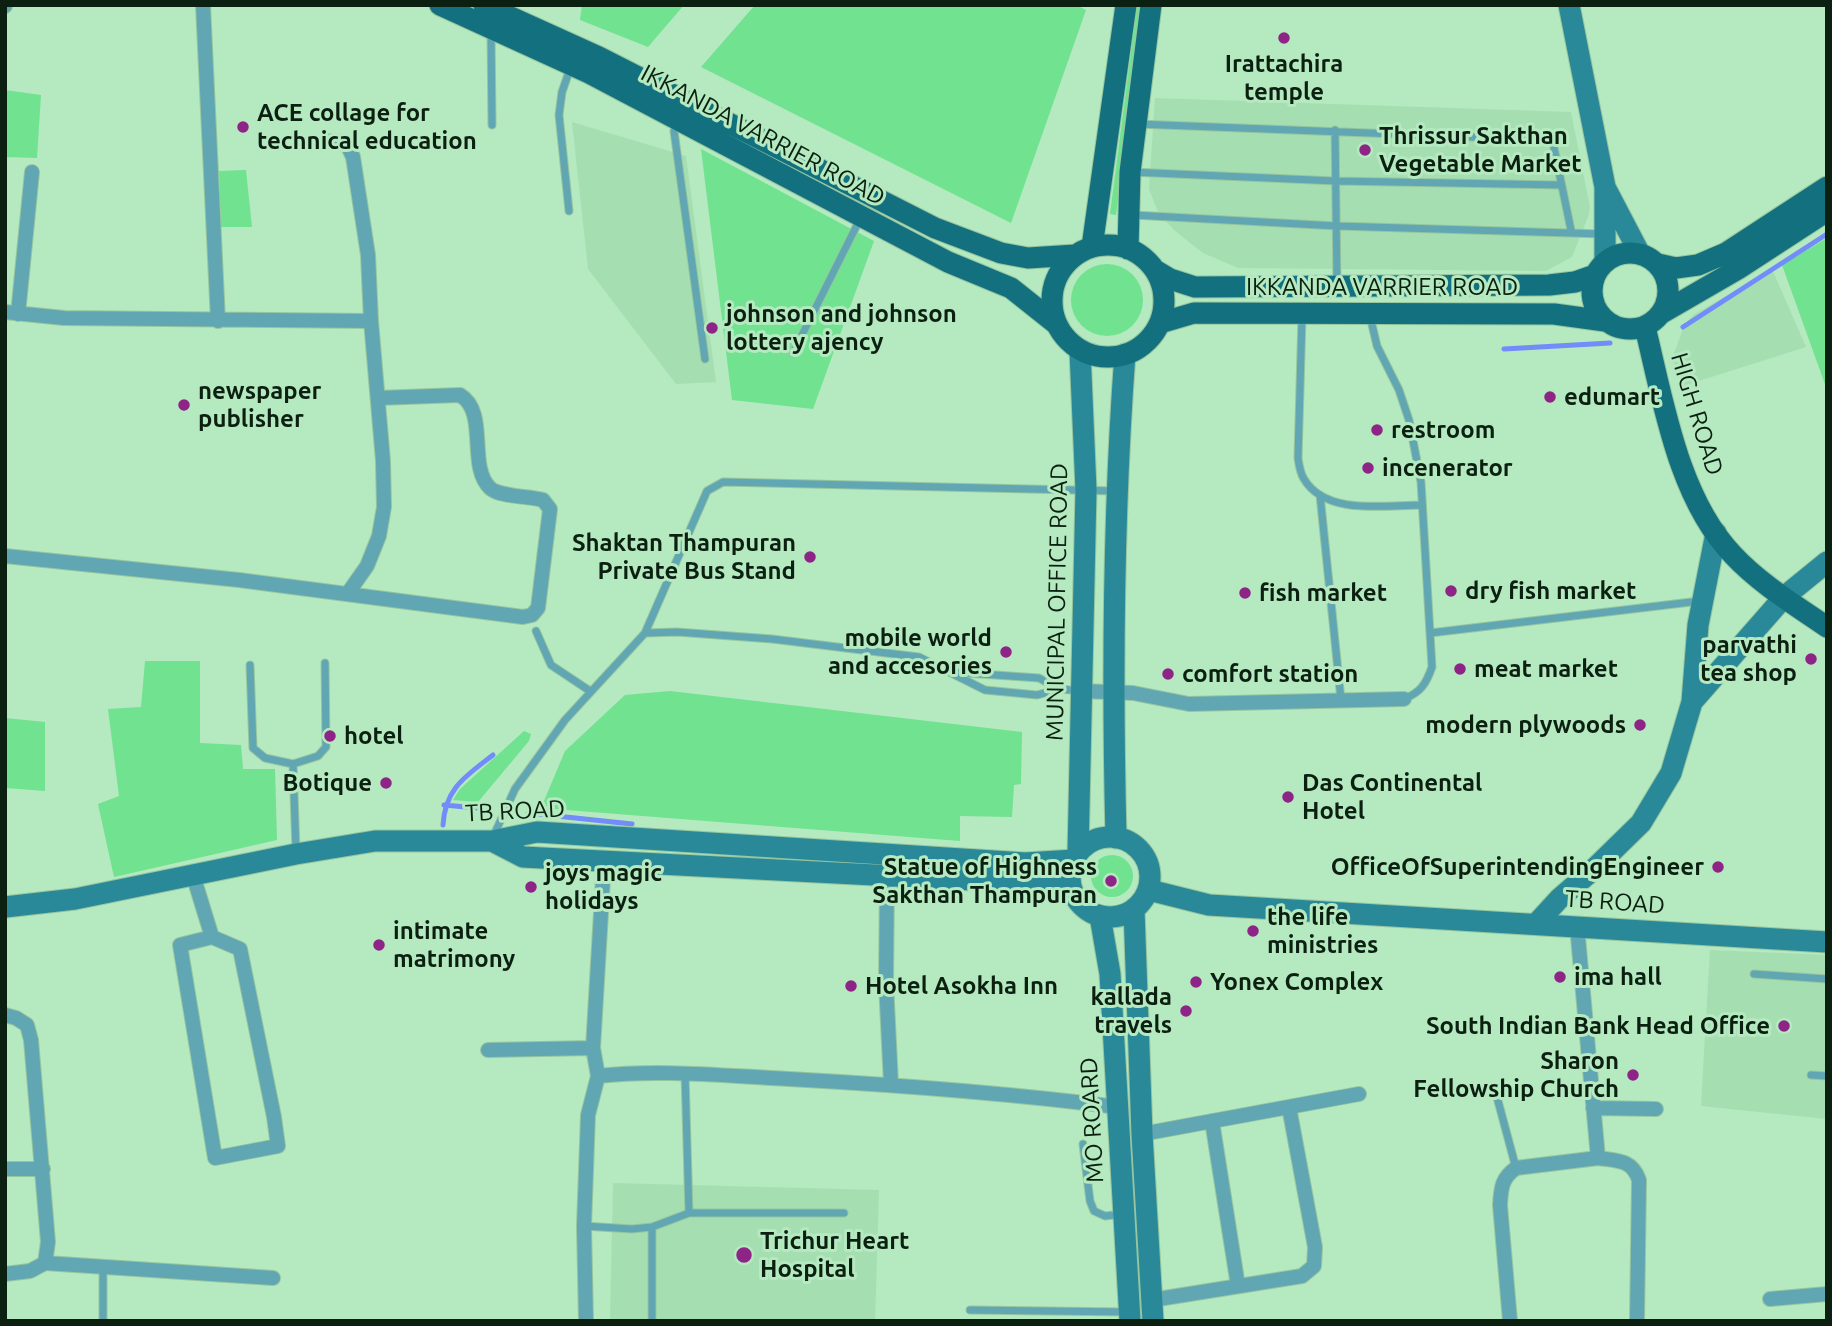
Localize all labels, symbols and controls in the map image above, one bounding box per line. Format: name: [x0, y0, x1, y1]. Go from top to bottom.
marker: Irattachira temple: [1276, 30, 1292, 46]
place label: Irattachira temple: [1225, 50, 1343, 106]
street label: IKKANDA VARRIER ROAD: [636, 58, 890, 212]
place label: ACE collage for technical education: [257, 99, 477, 155]
marker: ACE collage for technical education: [235, 119, 251, 135]
place label: Thrissur Sakthan Vegetable Market: [1379, 122, 1582, 178]
marker: Thrissur Sakthan Vegetable Market: [1357, 142, 1373, 158]
street label: IKKANDA VARRIER ROAD: [1246, 273, 1518, 301]
place label: johnson and johnson lottery ajency: [726, 300, 957, 356]
marker: johnson and johnson lottery ajency: [704, 320, 720, 336]
street label: HIGH ROAD: [1665, 349, 1729, 479]
place label: newspaper publisher: [198, 377, 321, 433]
place label: edumart: [1564, 383, 1660, 411]
marker: edumart: [1542, 389, 1558, 405]
marker: newspaper publisher: [176, 397, 192, 413]
place label: restroom: [1391, 416, 1495, 444]
marker: restroom: [1369, 422, 1385, 438]
place label: incenerator: [1382, 454, 1513, 482]
marker: incenerator: [1360, 460, 1376, 476]
street label: MUNICIPAL OFFICE ROAD: [1040, 463, 1074, 741]
place label: Shaktan Thampuran Private Bus Stand: [572, 529, 796, 585]
marker: Shaktan Thampuran Private Bus Stand: [802, 549, 818, 565]
place label: dry fish market: [1465, 577, 1636, 605]
place label: fish market: [1259, 579, 1387, 607]
marker: dry fish market: [1443, 583, 1459, 599]
marker: fish market: [1237, 585, 1253, 601]
place label: mobile world and accesories: [828, 624, 992, 680]
place label: parvathi tea shop: [1700, 631, 1797, 687]
marker: mobile world and accesories: [998, 644, 1014, 660]
marker: parvathi tea shop: [1803, 651, 1819, 667]
place label: meat market: [1474, 655, 1618, 683]
place label: comfort station: [1182, 660, 1358, 688]
marker: meat market: [1452, 661, 1468, 677]
marker: comfort station: [1160, 666, 1176, 682]
place label: modern plywoods: [1425, 711, 1626, 739]
marker: modern plywoods: [1632, 717, 1648, 733]
place label: hotel: [344, 722, 404, 750]
marker: hotel: [322, 728, 338, 744]
place label: Botique: [282, 769, 372, 797]
place label: Das Continental Hotel: [1302, 769, 1482, 825]
marker: Botique: [378, 775, 394, 791]
marker: Das Continental Hotel: [1280, 789, 1296, 805]
street label: TB ROAD: [464, 794, 566, 828]
place label: Statue of Highness Sakthan Thampuran: [872, 853, 1097, 909]
place label: OfficeOfSuperintendingEngineer: [1331, 853, 1704, 881]
place label: joys magic holidays: [545, 859, 662, 915]
marker: OfficeOfSuperintendingEngineer: [1710, 859, 1726, 875]
marker: Statue of Highness Sakthan Thampuran: [1103, 873, 1119, 889]
marker: joys magic holidays: [523, 879, 539, 895]
street label: TB ROAD: [1564, 884, 1666, 920]
place label: the life ministries: [1267, 903, 1378, 959]
place label: intimate matrimony: [393, 917, 515, 973]
marker: the life ministries: [1245, 923, 1261, 939]
marker: intimate matrimony: [371, 937, 387, 953]
place label: ima hall: [1574, 963, 1662, 991]
place label: Yonex Complex: [1210, 968, 1383, 996]
marker: ima hall: [1552, 969, 1568, 985]
place label: Hotel Asokha Inn: [865, 972, 1058, 1000]
marker: Yonex Complex: [1188, 974, 1204, 990]
marker: Hotel Asokha Inn: [843, 978, 859, 994]
place label: kallada travels: [1090, 983, 1172, 1039]
marker: kallada travels: [1178, 1003, 1194, 1019]
place label: South Indian Bank Head Office: [1426, 1012, 1770, 1040]
marker: South Indian Bank Head Office: [1776, 1018, 1792, 1034]
place label: Sharon Fellowship Church: [1413, 1047, 1619, 1103]
street label: MO ROARD: [1074, 1056, 1110, 1184]
marker: Sharon Fellowship Church: [1625, 1067, 1641, 1083]
place label: Trichur Heart Hospital: [760, 1227, 909, 1283]
marker: Trichur Heart Hospital: [734, 1245, 754, 1265]

